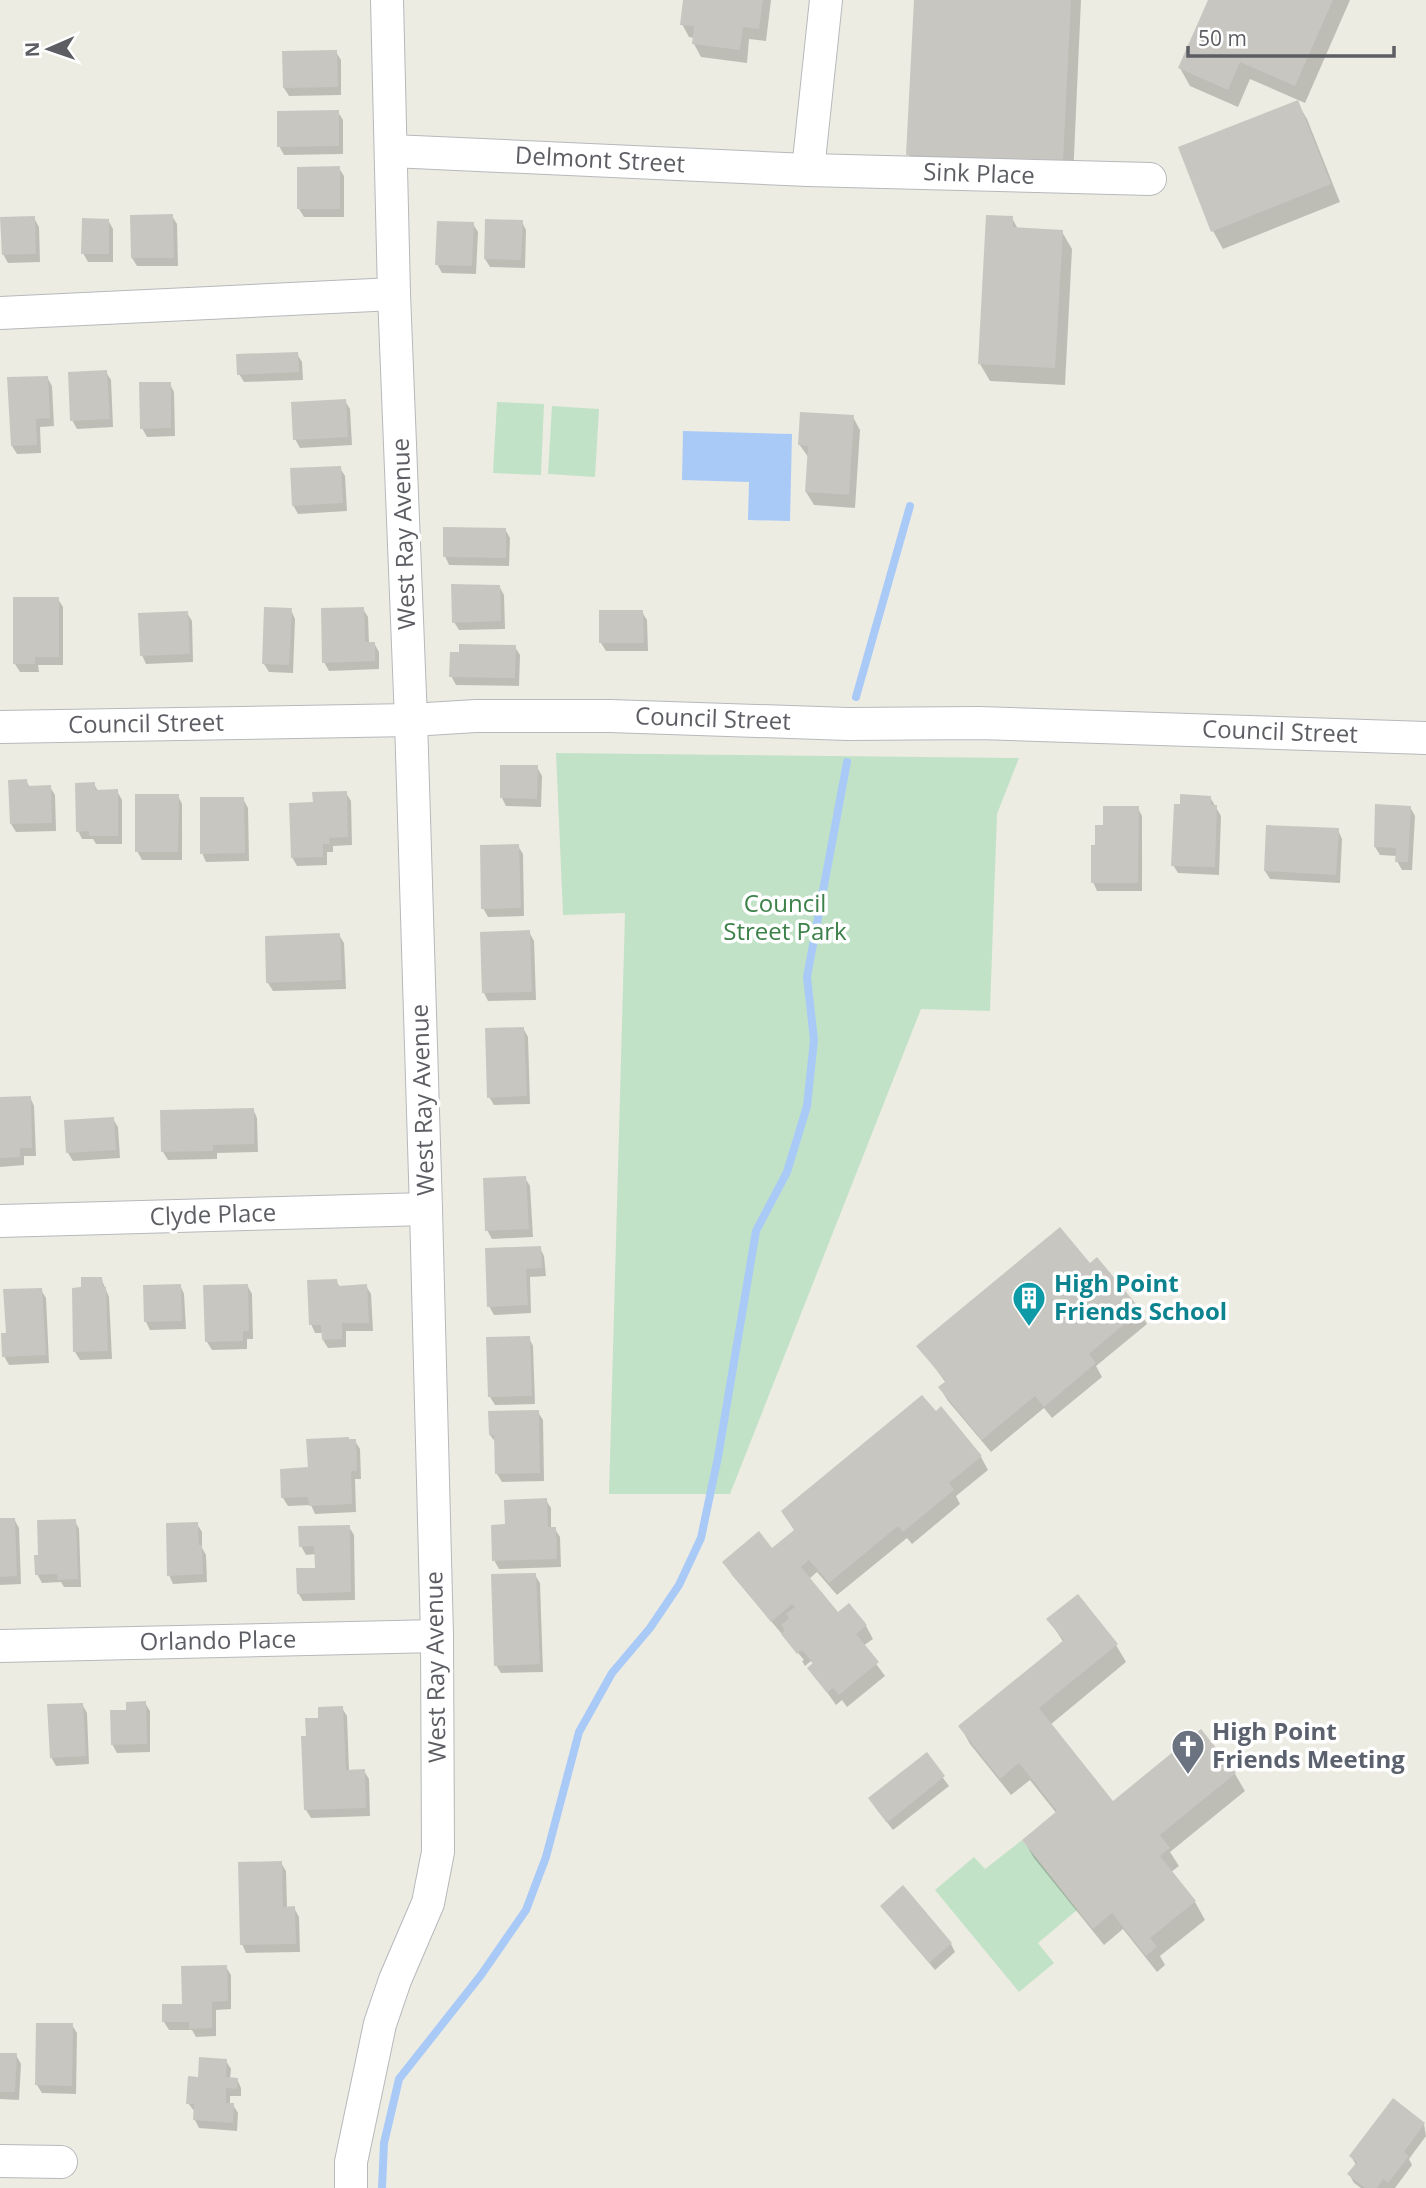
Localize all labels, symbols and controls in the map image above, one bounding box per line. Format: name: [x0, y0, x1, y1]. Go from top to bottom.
north arrow: [14, 14, 84, 84]
scale bar: [1188, 14, 1394, 58]
text: 50 m: [1198, 24, 1247, 52]
text: N: [19, 41, 45, 58]
street label: Delmont Street: [514, 138, 686, 179]
street label: Sink Place: [923, 154, 1035, 191]
street label: West Ray Avenue: [383, 438, 422, 630]
street label: Council Street: [635, 698, 792, 737]
street label: Council Street: [68, 705, 224, 740]
street label: Council Street: [1202, 711, 1359, 750]
park label: Council Street Park: [723, 886, 847, 947]
street label: West Ray Avenue: [402, 1004, 441, 1196]
street label: Clyde Place: [149, 1195, 277, 1232]
place label: High Point Friends School: [1054, 1266, 1227, 1327]
building icon: High Point Friends School: [1010, 1279, 1048, 1328]
street label: West Ray Avenue: [416, 1571, 453, 1763]
street label: Orlando Place: [139, 1622, 297, 1657]
place label: High Point Friends Meeting: [1212, 1714, 1405, 1775]
church icon: High Point Friends Meeting: [1169, 1727, 1207, 1776]

